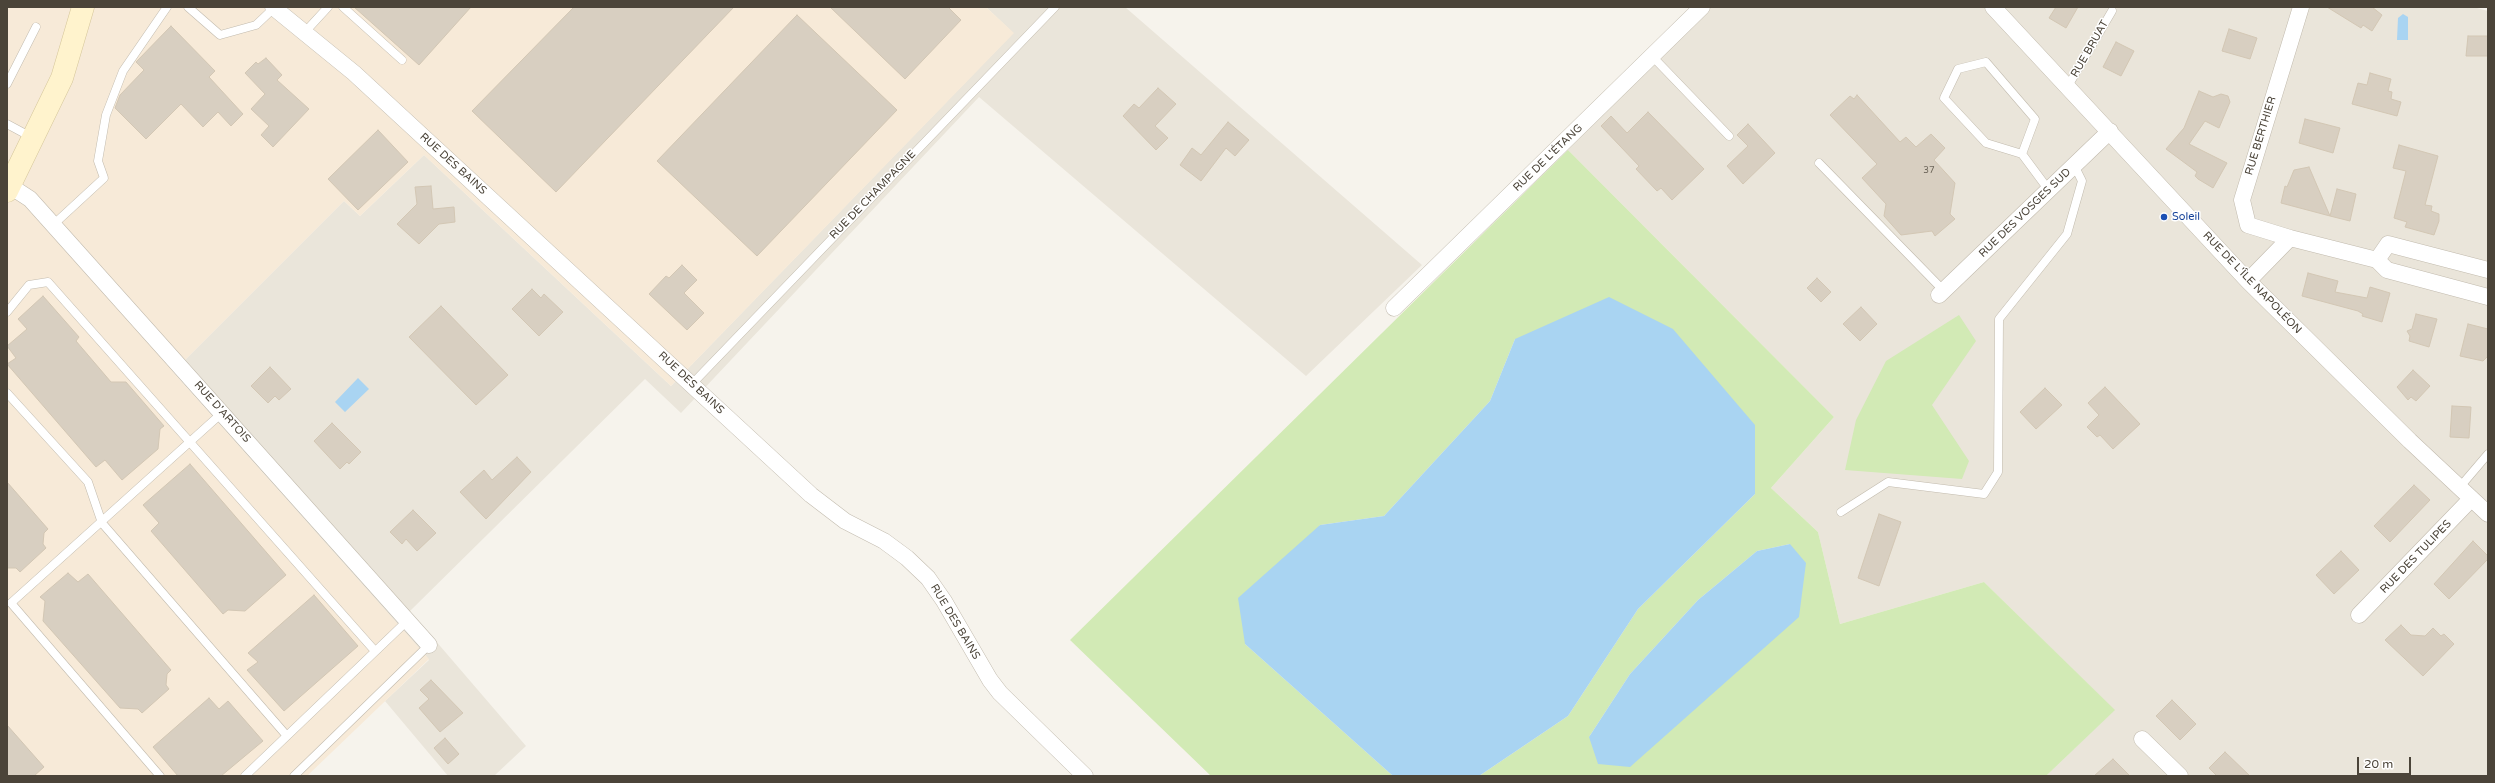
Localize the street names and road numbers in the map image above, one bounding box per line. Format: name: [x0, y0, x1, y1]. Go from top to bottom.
street label: RUE BRUAT: [2068, 18, 2112, 80]
street label: RUE BERTHIER: [2243, 95, 2279, 177]
street label: RUE DE L'ÉTANG: [1511, 122, 1585, 194]
street label: RUE DES BAINS: [417, 130, 489, 198]
street label: RUE DE CHAMPAGNE: [827, 148, 919, 242]
street label: RUE DES VOSGES SUD: [1976, 166, 2074, 260]
street label: RUE DE L'ÎLE NAPOLÉON: [2200, 229, 2304, 337]
street label: RUE DES BAINS: [655, 349, 727, 417]
street label: RUE D'ARTOIS: [191, 379, 253, 445]
street label: RUE DES TULIPES: [2378, 518, 2454, 596]
street label: RUE DES BAINS: [927, 582, 983, 662]

